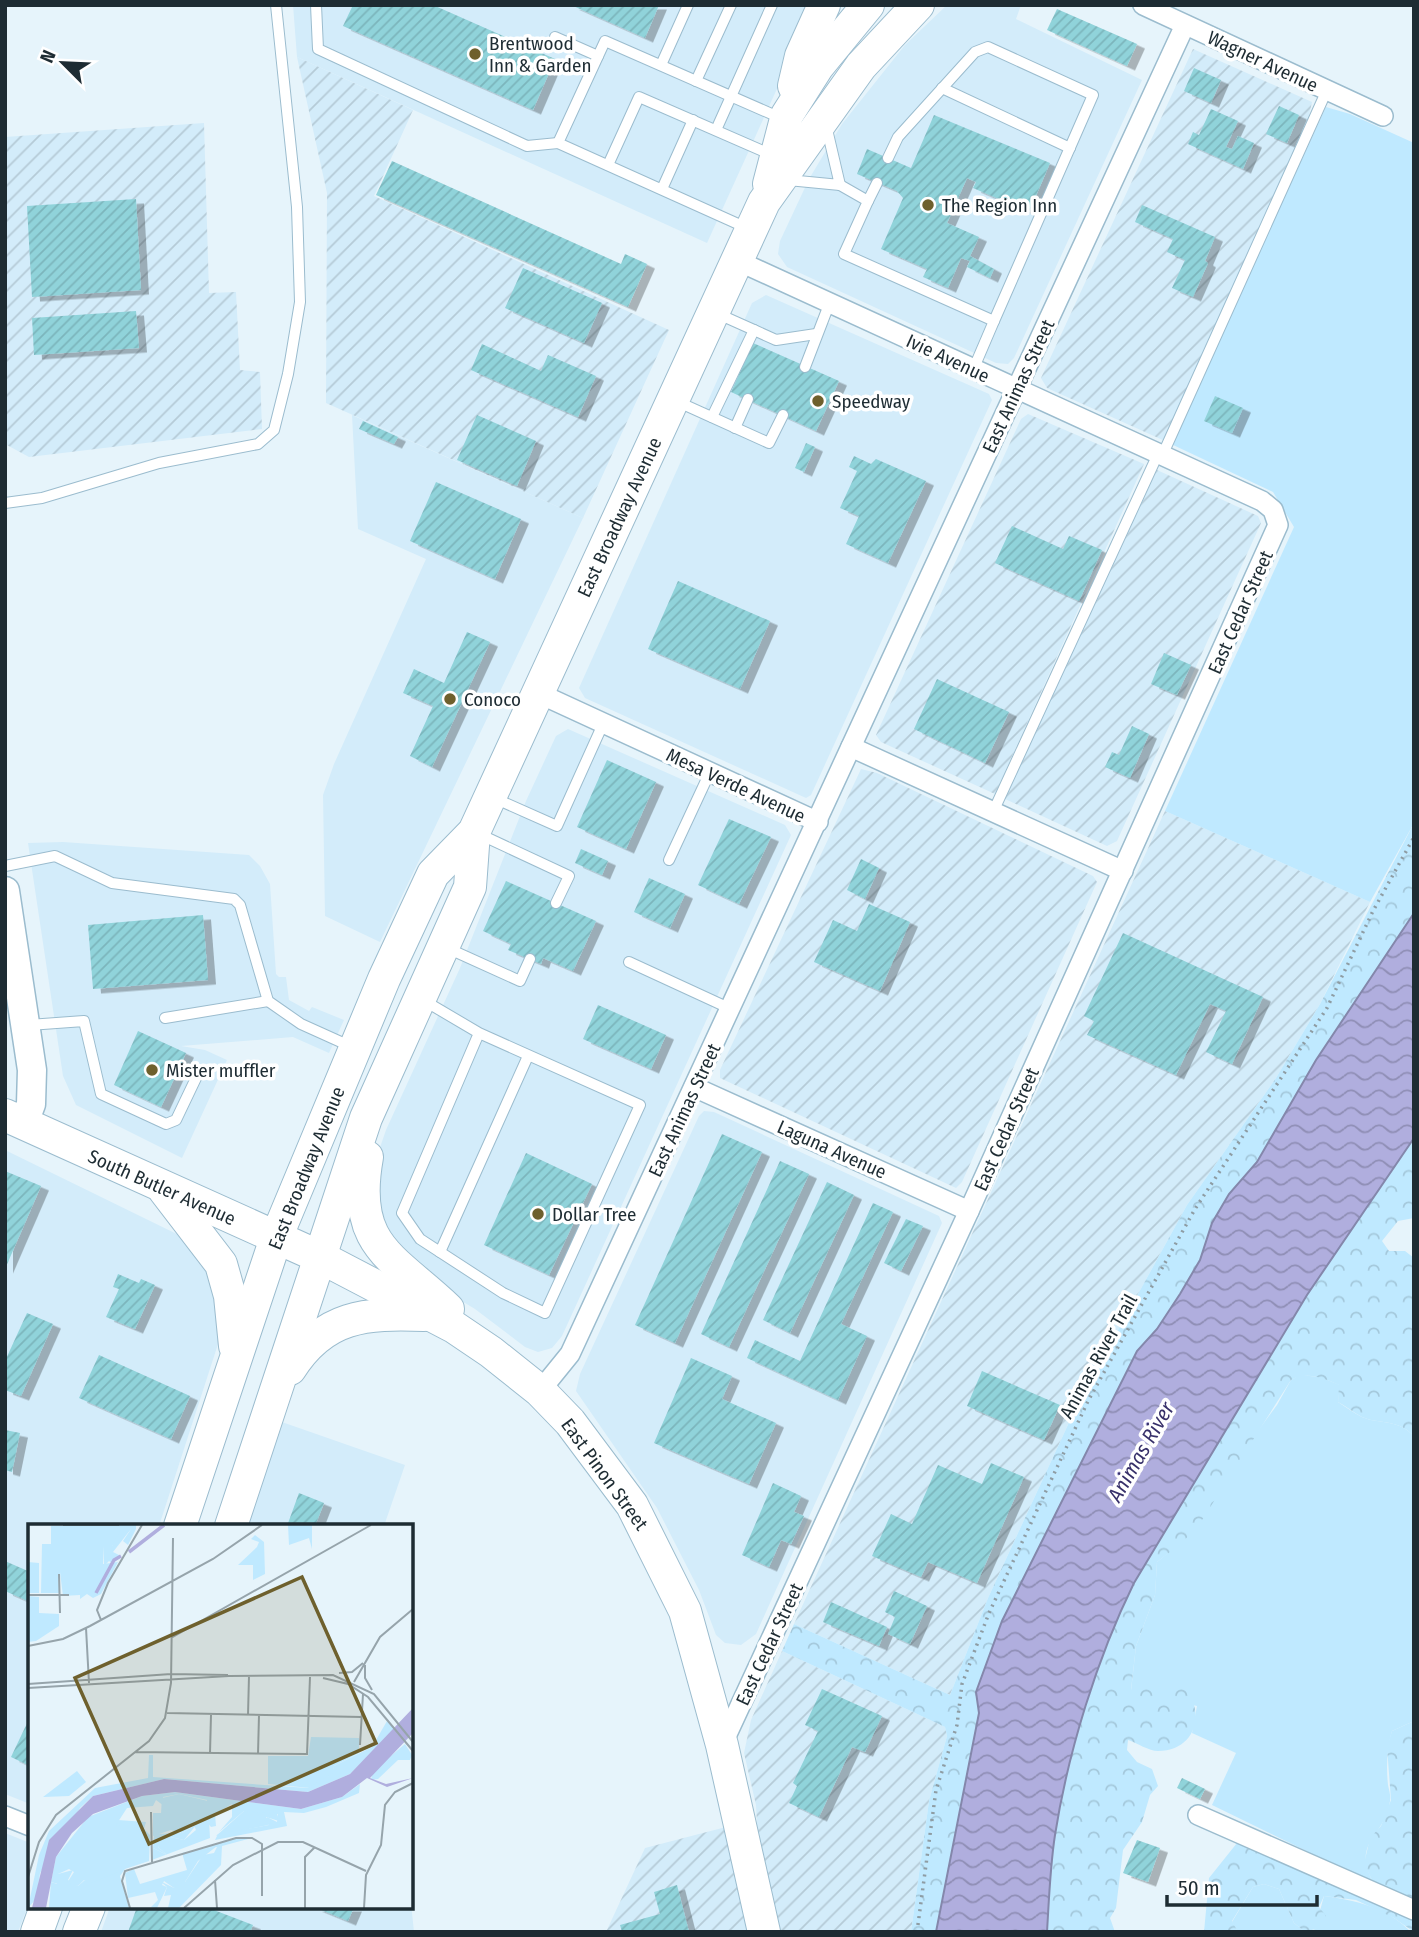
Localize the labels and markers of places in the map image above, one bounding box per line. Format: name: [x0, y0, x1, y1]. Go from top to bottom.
place label: Brentwood Inn & Garden: [489, 32, 591, 77]
marker: Brentwood Inn & Garden: [467, 46, 483, 62]
place label: The Region Inn: [942, 194, 1057, 217]
marker: The Region Inn: [920, 197, 936, 213]
place label: Speedway: [832, 390, 911, 413]
marker: Speedway: [810, 393, 826, 409]
place label: Conoco: [464, 688, 521, 711]
marker: Conoco: [442, 691, 458, 707]
place label: Mister muffler: [166, 1059, 276, 1082]
marker: Mister muffler: [144, 1062, 160, 1078]
place label: Dollar Tree: [552, 1203, 636, 1226]
marker: Dollar Tree: [530, 1206, 546, 1222]

